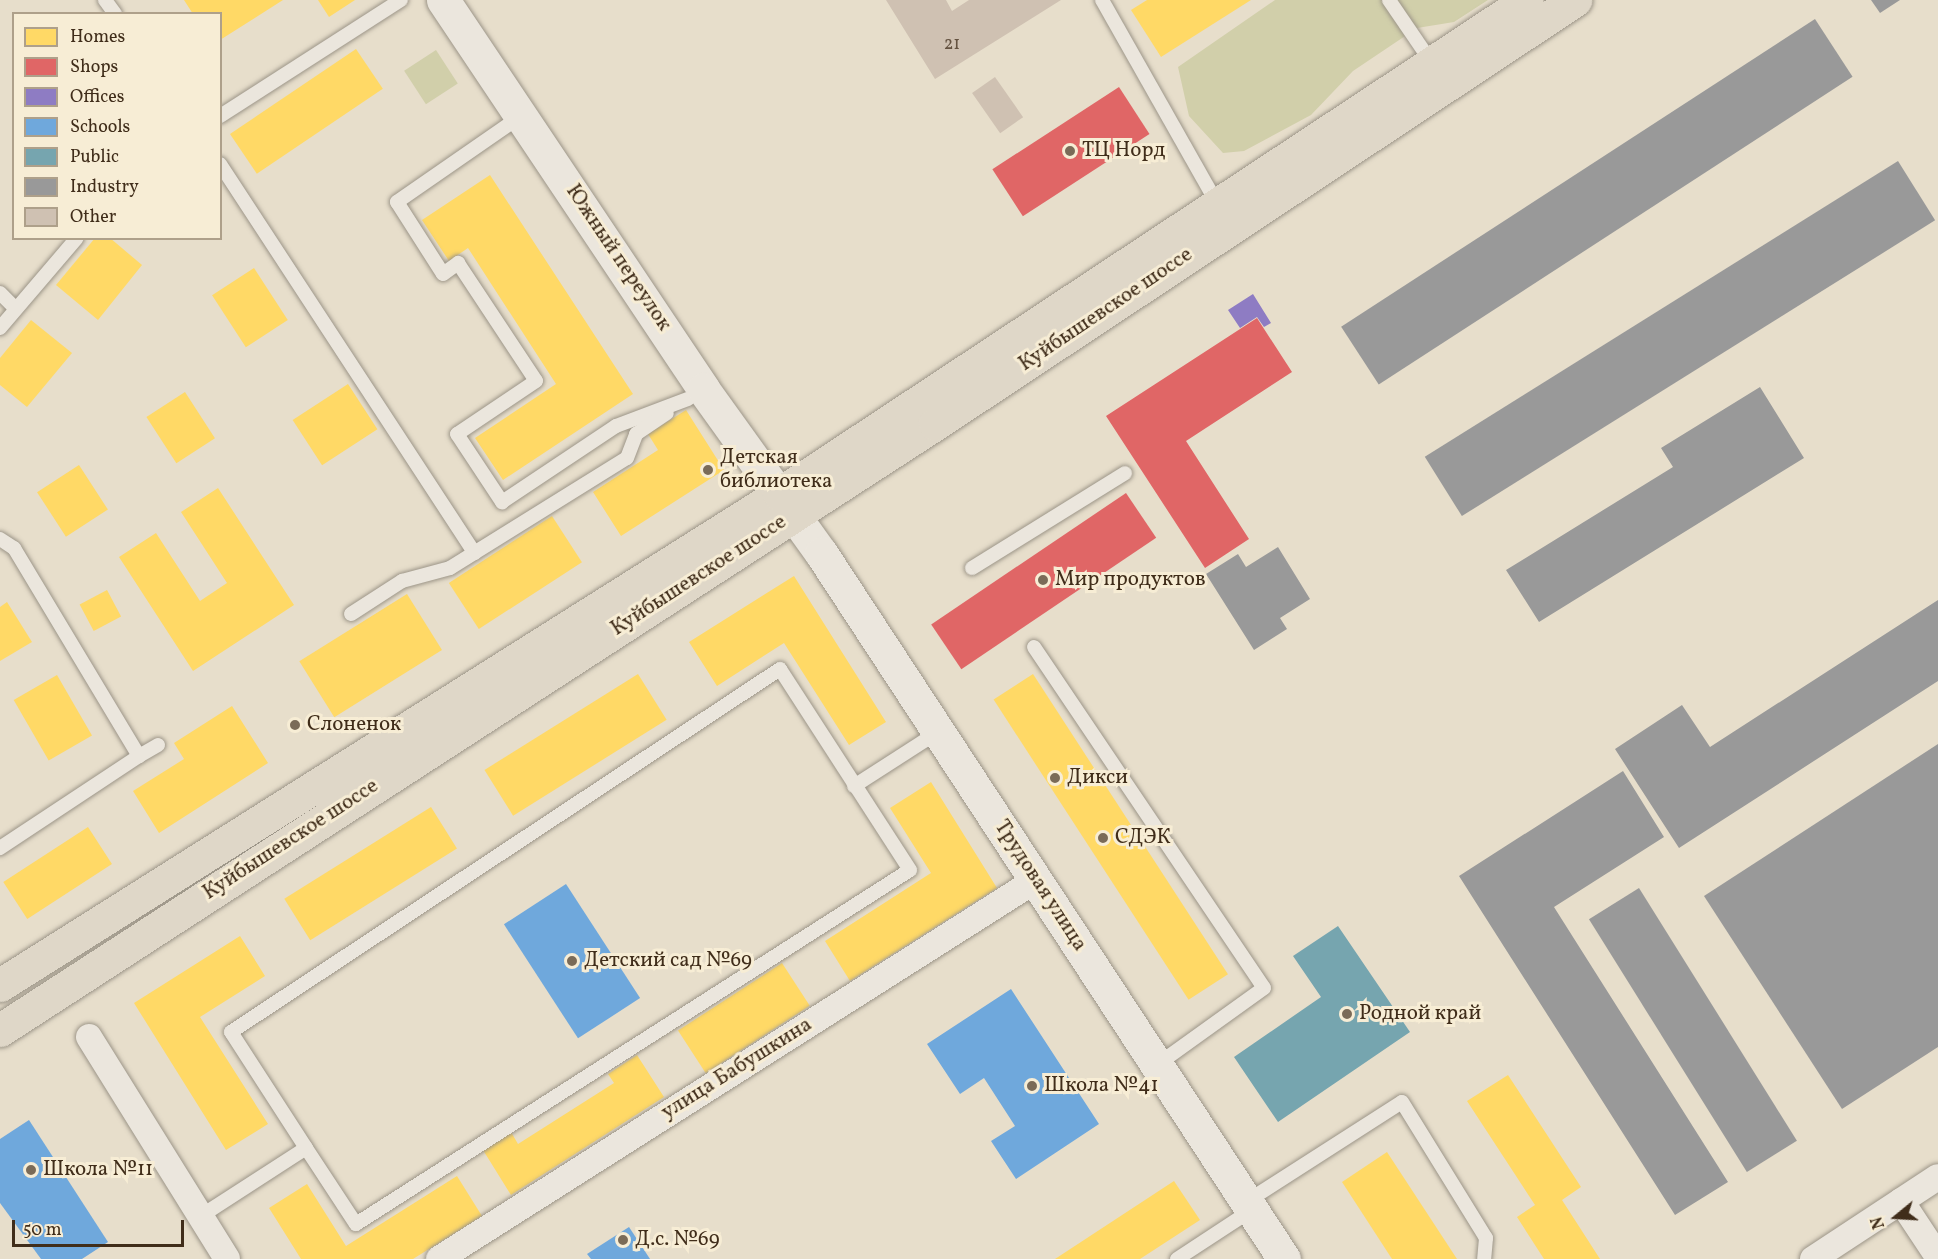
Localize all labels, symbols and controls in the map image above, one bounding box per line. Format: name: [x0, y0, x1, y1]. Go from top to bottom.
legend: [12, 12, 222, 240]
text: Homes: [70, 25, 125, 50]
house number: 21: [944, 34, 960, 56]
text: Shops: [70, 55, 118, 80]
text: Offices: [70, 85, 125, 110]
text: Schools: [70, 115, 130, 140]
place label: ТЦ Норд: [1082, 138, 1165, 164]
marker: ТЦ Норд: [1063, 144, 1077, 158]
text: Public: [70, 145, 119, 170]
text: Industry: [70, 175, 139, 200]
street label: Южный переулок: [560, 180, 676, 336]
text: Other: [70, 205, 116, 230]
street label: Куйбышевское шоссе: [1014, 243, 1198, 377]
place label: Детская библиотека: [720, 445, 832, 495]
marker: Детская библиотека: [701, 463, 715, 477]
street label: Куйбышевское шоссе: [607, 510, 791, 642]
place label: Мир продуктов: [1055, 567, 1206, 593]
marker: Мир продуктов: [1036, 573, 1050, 587]
place label: Слоненок: [307, 712, 401, 738]
marker: Слоненок: [288, 718, 302, 732]
place label: Дикси: [1067, 765, 1128, 791]
marker: Дикси: [1048, 771, 1062, 785]
street label: Куйбышевское шоссе: [199, 774, 383, 906]
street label: Трудовая улица: [988, 815, 1092, 957]
place label: СДЭК: [1115, 825, 1171, 851]
marker: СДЭК: [1096, 831, 1110, 845]
place label: Детский сад №69: [584, 948, 752, 974]
marker: Детский сад №69: [565, 954, 579, 968]
place label: Родной край: [1359, 1001, 1481, 1027]
marker: Родной край: [1340, 1007, 1354, 1021]
street label: улица Бабушкина: [657, 1012, 817, 1126]
place label: Школа №41: [1044, 1073, 1159, 1099]
marker: Школа №41: [1025, 1079, 1039, 1093]
place label: Школа №11: [43, 1157, 153, 1183]
marker: Школа №11: [24, 1163, 38, 1177]
north arrow: [1866, 1187, 1926, 1247]
scale bar: [15, 1208, 188, 1246]
text: N: [1867, 1214, 1891, 1231]
text: 50 m: [23, 1218, 62, 1243]
place label: Д.с. №69: [635, 1227, 720, 1253]
marker: Д.с. №69: [616, 1233, 630, 1247]

